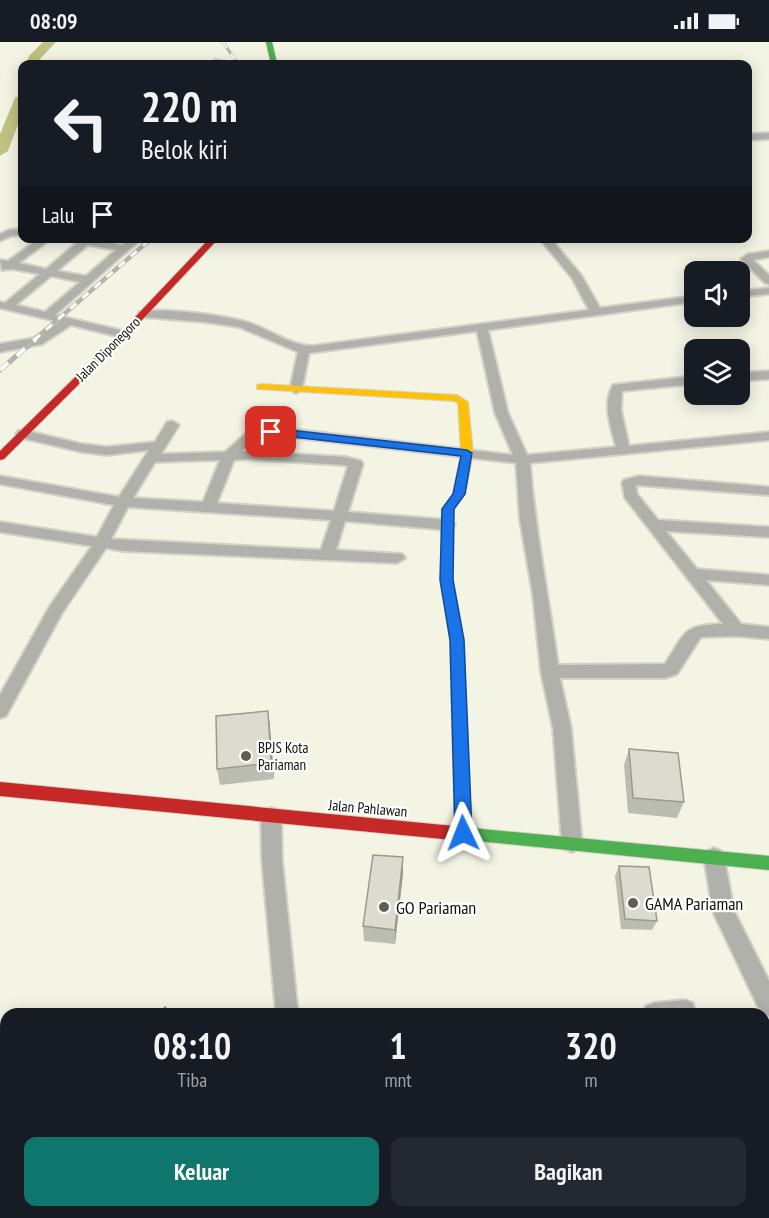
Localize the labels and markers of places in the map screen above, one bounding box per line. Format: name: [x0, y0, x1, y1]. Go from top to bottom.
pin: [245, 406, 296, 457]
place label: BPJS Kota Pariaman: [258, 738, 308, 774]
marker: BPJS Kota Pariaman: [239, 749, 253, 763]
place label: GAMA Pariaman: [645, 892, 743, 915]
place label: GO Pariaman: [396, 896, 476, 919]
marker: GAMA Pariaman: [626, 896, 640, 910]
marker: GO Pariaman: [377, 900, 391, 914]

